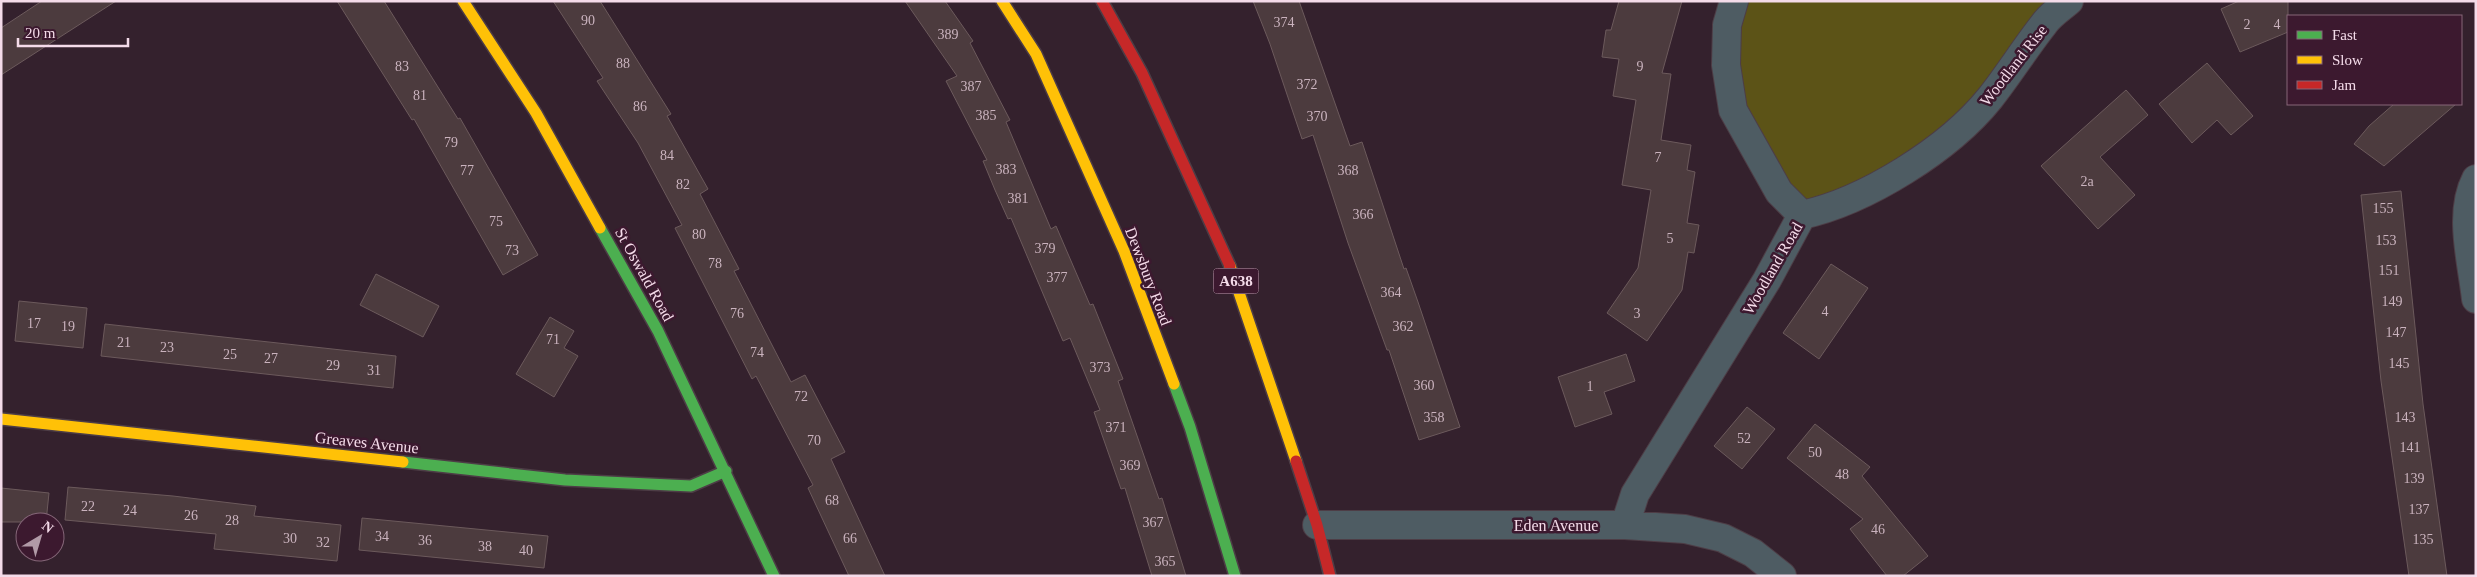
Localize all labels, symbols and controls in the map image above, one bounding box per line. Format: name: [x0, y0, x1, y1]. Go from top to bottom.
house number: 90: [581, 13, 595, 28]
scale bar: [18, 15, 128, 47]
house number: 374: [1274, 15, 1295, 30]
legend: [2287, 15, 2462, 105]
house number: 2: [2244, 17, 2251, 32]
house number: 4: [2274, 17, 2281, 32]
street label: Woodland Rise: [1977, 22, 2050, 109]
text: 20 m: [25, 25, 56, 41]
house number: 389: [938, 27, 959, 42]
text: Fast: [2332, 27, 2358, 43]
text: Slow: [2332, 52, 2363, 68]
house number: 88: [616, 56, 630, 71]
house number: 83: [395, 59, 409, 74]
house number: 9: [1637, 59, 1644, 74]
house number: 372: [1297, 77, 1318, 92]
text: Jam: [2332, 77, 2356, 93]
house number: 387: [961, 79, 982, 94]
house number: 81: [413, 88, 427, 103]
house number: 86: [633, 99, 647, 114]
house number: 385: [976, 108, 997, 123]
house number: 370: [1307, 109, 1328, 124]
house number: 79: [444, 135, 458, 150]
house number: 84: [660, 148, 674, 163]
house number: 7: [1655, 150, 1662, 165]
house number: 383: [996, 162, 1017, 177]
house number: 77: [460, 163, 474, 178]
house number: 368: [1338, 163, 1359, 178]
house number: 2a: [2080, 174, 2094, 189]
house number: 82: [676, 177, 690, 192]
house number: 381: [1008, 191, 1029, 206]
house number: 155: [2373, 201, 2394, 216]
house number: 366: [1353, 207, 1374, 222]
house number: 75: [489, 214, 503, 229]
street label: Woodland Road: [1739, 219, 1806, 317]
street label: St Oswald Road: [612, 225, 677, 324]
street label: Dewsbury Road: [1121, 225, 1175, 328]
house number: 80: [692, 227, 706, 242]
house number: 5: [1667, 231, 1674, 246]
house number: 153: [2376, 233, 2397, 248]
house number: 379: [1035, 241, 1056, 256]
house number: 73: [505, 243, 519, 258]
house number: 78: [708, 256, 722, 271]
house number: 151: [2379, 263, 2400, 278]
road number: A638: [1214, 268, 1258, 294]
house number: 377: [1047, 270, 1068, 285]
house number: 364: [1381, 285, 1402, 300]
house number: 149: [2382, 294, 2403, 309]
house number: 4: [1822, 304, 1829, 319]
house number: 76: [730, 306, 744, 321]
house number: 3: [1634, 306, 1641, 321]
house number: 17: [27, 316, 41, 331]
house number: 19: [61, 319, 75, 334]
house number: 362: [1393, 319, 1414, 334]
house number: 147: [2386, 325, 2407, 340]
house number: 71: [546, 332, 560, 347]
house number: 21: [117, 335, 131, 350]
house number: 23: [160, 340, 174, 355]
house number: 74: [750, 345, 764, 360]
house number: 25: [223, 347, 237, 362]
house number: 27: [264, 351, 278, 366]
house number: 145: [2389, 356, 2410, 371]
house number: 29: [326, 358, 340, 373]
house number: 373: [1090, 360, 1111, 375]
house number: 31: [367, 363, 381, 378]
house number: 360: [1414, 378, 1435, 393]
house number: 1: [1587, 379, 1594, 394]
house number: 72: [794, 389, 808, 404]
house number: 358: [1424, 410, 1445, 425]
house number: 143: [2395, 410, 2416, 425]
house number: 371: [1106, 420, 1127, 435]
street label: Greaves Avenue: [314, 429, 420, 456]
house number: 52: [1737, 431, 1751, 446]
house number: 70: [807, 433, 821, 448]
house number: 141: [2400, 440, 2421, 455]
house number: 50: [1808, 445, 1822, 460]
house number: 369: [1120, 458, 1141, 473]
house number: 48: [1835, 467, 1849, 482]
house number: 139: [2404, 471, 2425, 486]
house number: 68: [825, 493, 839, 508]
house number: 22: [81, 499, 95, 514]
house number: 137: [2409, 502, 2430, 517]
house number: 24: [123, 503, 137, 518]
house number: 26: [184, 508, 198, 523]
north arrow: [15, 512, 65, 562]
house number: 28: [225, 513, 239, 528]
house number: 367: [1143, 515, 1164, 530]
street label: Eden Avenue: [1514, 517, 1598, 534]
text: N: [39, 518, 56, 536]
house number: 46: [1871, 522, 1885, 537]
house number: 34: [375, 529, 389, 544]
house number: 30: [283, 531, 297, 546]
house number: 66: [843, 531, 857, 546]
house number: 135: [2413, 532, 2434, 547]
house number: 36: [418, 533, 432, 548]
house number: 32: [316, 535, 330, 550]
house number: 38: [478, 539, 492, 554]
house number: 40: [519, 543, 533, 558]
house number: 365: [1155, 554, 1176, 569]

